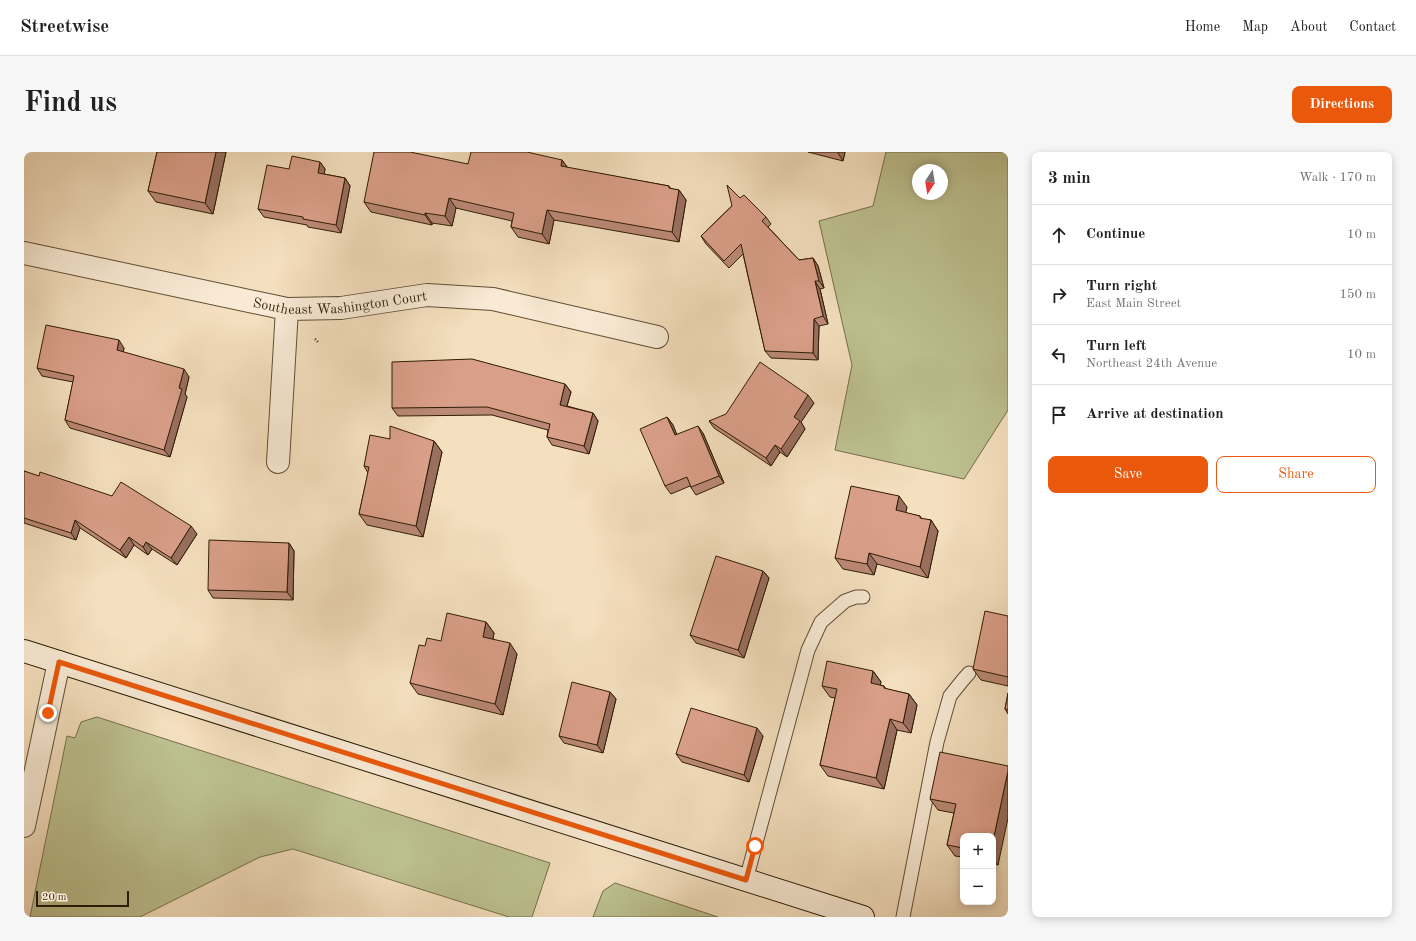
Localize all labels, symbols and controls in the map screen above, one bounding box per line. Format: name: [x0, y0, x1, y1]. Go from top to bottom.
text: Streetwise: [20, 18, 109, 37]
text: Home: [1185, 20, 1220, 34]
text: Map: [1242, 20, 1268, 34]
text: About: [1290, 20, 1327, 34]
text: Contact: [1349, 20, 1396, 34]
button: Directions: [1292, 86, 1392, 123]
text: Find us: [24, 90, 117, 118]
north arrow: [912, 164, 948, 200]
text: 3 min: [1048, 170, 1091, 187]
text: Walk · 170 m: [1299, 171, 1376, 184]
icon: ahead: [1048, 224, 1070, 246]
text: Continue: [1086, 227, 1145, 242]
text: 10 m: [1347, 228, 1376, 241]
text: Turn right: [1086, 279, 1157, 294]
icon: right: [1048, 284, 1070, 306]
text: 150 m: [1339, 288, 1376, 301]
street label: Southeast Washington Court: [252, 289, 428, 317]
text: East Main Street: [1086, 297, 1181, 310]
text: Turn left: [1086, 339, 1146, 354]
icon: left: [1048, 344, 1070, 366]
text: 10 m: [1347, 348, 1376, 361]
text: Northeast 24th Avenue: [1086, 357, 1217, 370]
icon: arrive: [1048, 404, 1070, 426]
text: Arrive at destination: [1086, 407, 1224, 422]
button: Save: [1048, 456, 1208, 493]
button: Share: [1216, 456, 1376, 493]
route end: [39, 704, 57, 722]
map controls: [960, 833, 996, 905]
button: +: [960, 833, 996, 869]
route start: [746, 837, 764, 855]
button: −: [960, 869, 996, 905]
scale bar: [36, 889, 129, 908]
text: 20 m: [42, 892, 67, 903]

